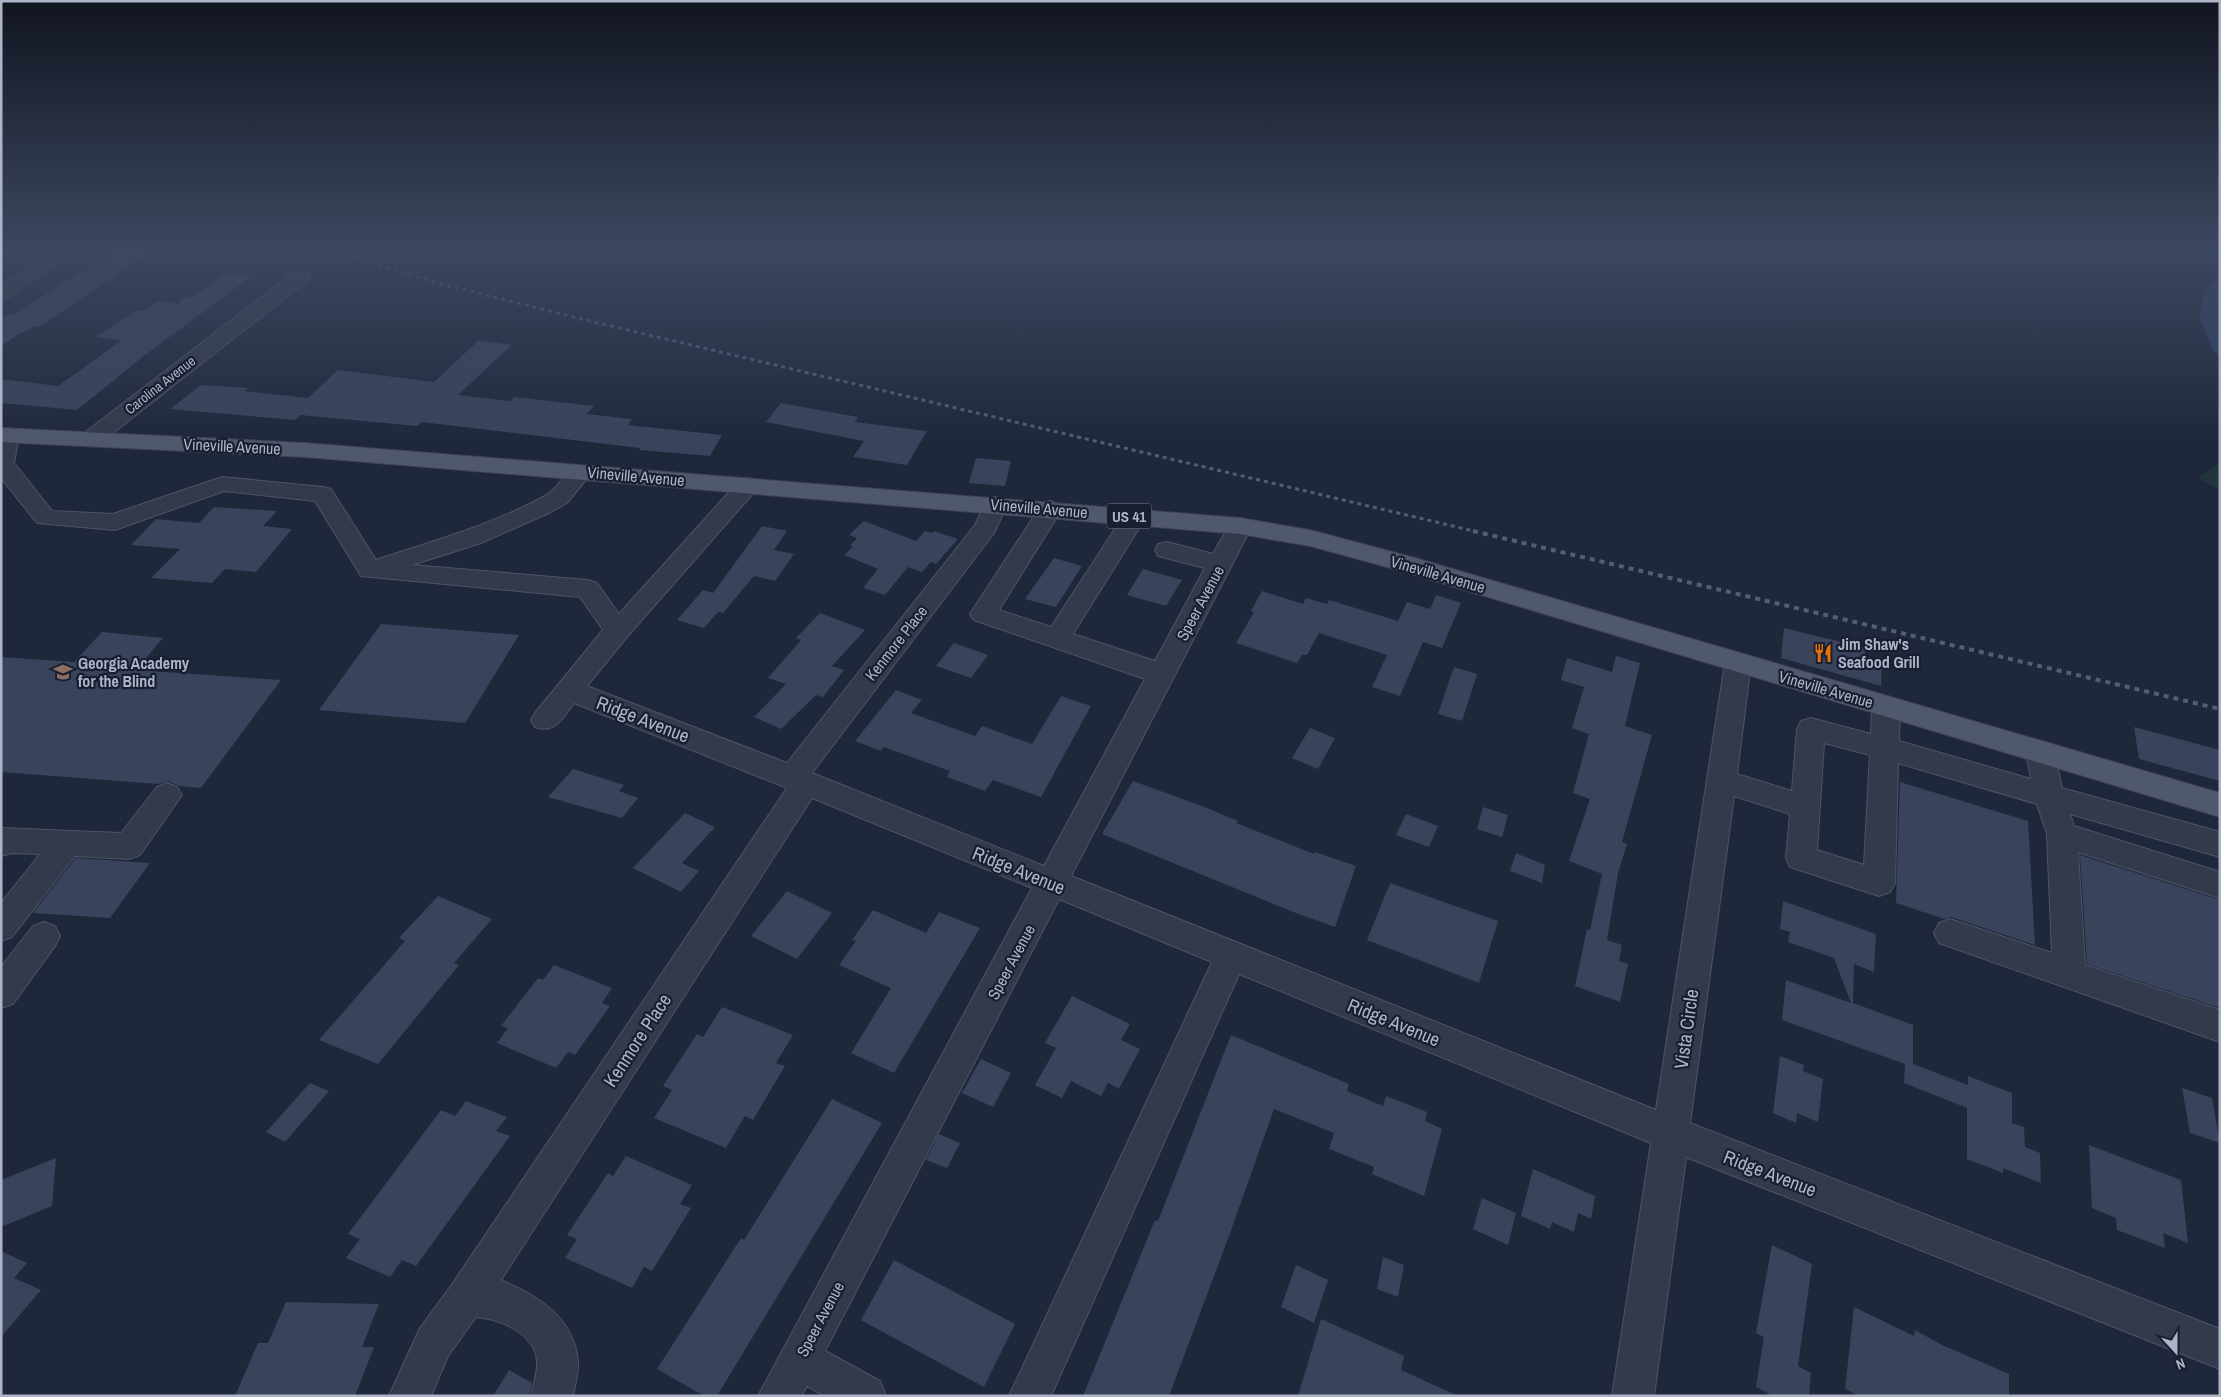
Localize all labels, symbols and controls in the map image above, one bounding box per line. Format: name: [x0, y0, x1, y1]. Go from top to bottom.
street label: Carolina Avenue: [121, 352, 199, 418]
street label: Vineville Avenue: [183, 432, 281, 460]
street label: Vineville Avenue: [587, 461, 685, 491]
street label: Vineville Avenue: [990, 493, 1088, 523]
road number: US 41: [1106, 504, 1152, 528]
street label: Vineville Avenue: [1388, 550, 1488, 598]
street label: Speer Avenue: [1171, 562, 1229, 644]
street label: Kenmore Place: [860, 601, 932, 685]
place label: Jim Shaw's Seafood Grill: [1838, 633, 1920, 673]
restaurant icon: Jim Shaw's Seafood Grill: [1812, 642, 1834, 664]
place label: Georgia Academy for the Blind: [78, 652, 190, 692]
school or university icon: Georgia Academy for the Blind: [52, 661, 74, 683]
street label: Vineville Avenue: [1776, 665, 1876, 713]
street label: Ridge Avenue: [593, 689, 693, 749]
street label: Ridge Avenue: [969, 840, 1069, 900]
street label: Speer Avenue: [982, 921, 1040, 1003]
street label: Vista Circle: [1668, 987, 1704, 1071]
street label: Kenmore Place: [597, 988, 677, 1092]
street label: Ridge Avenue: [1344, 992, 1444, 1052]
street label: Ridge Avenue: [1720, 1143, 1820, 1203]
street label: Speer Avenue: [791, 1278, 849, 1360]
north arrow: [2151, 1327, 2201, 1377]
text: N: [2174, 1354, 2188, 1374]

